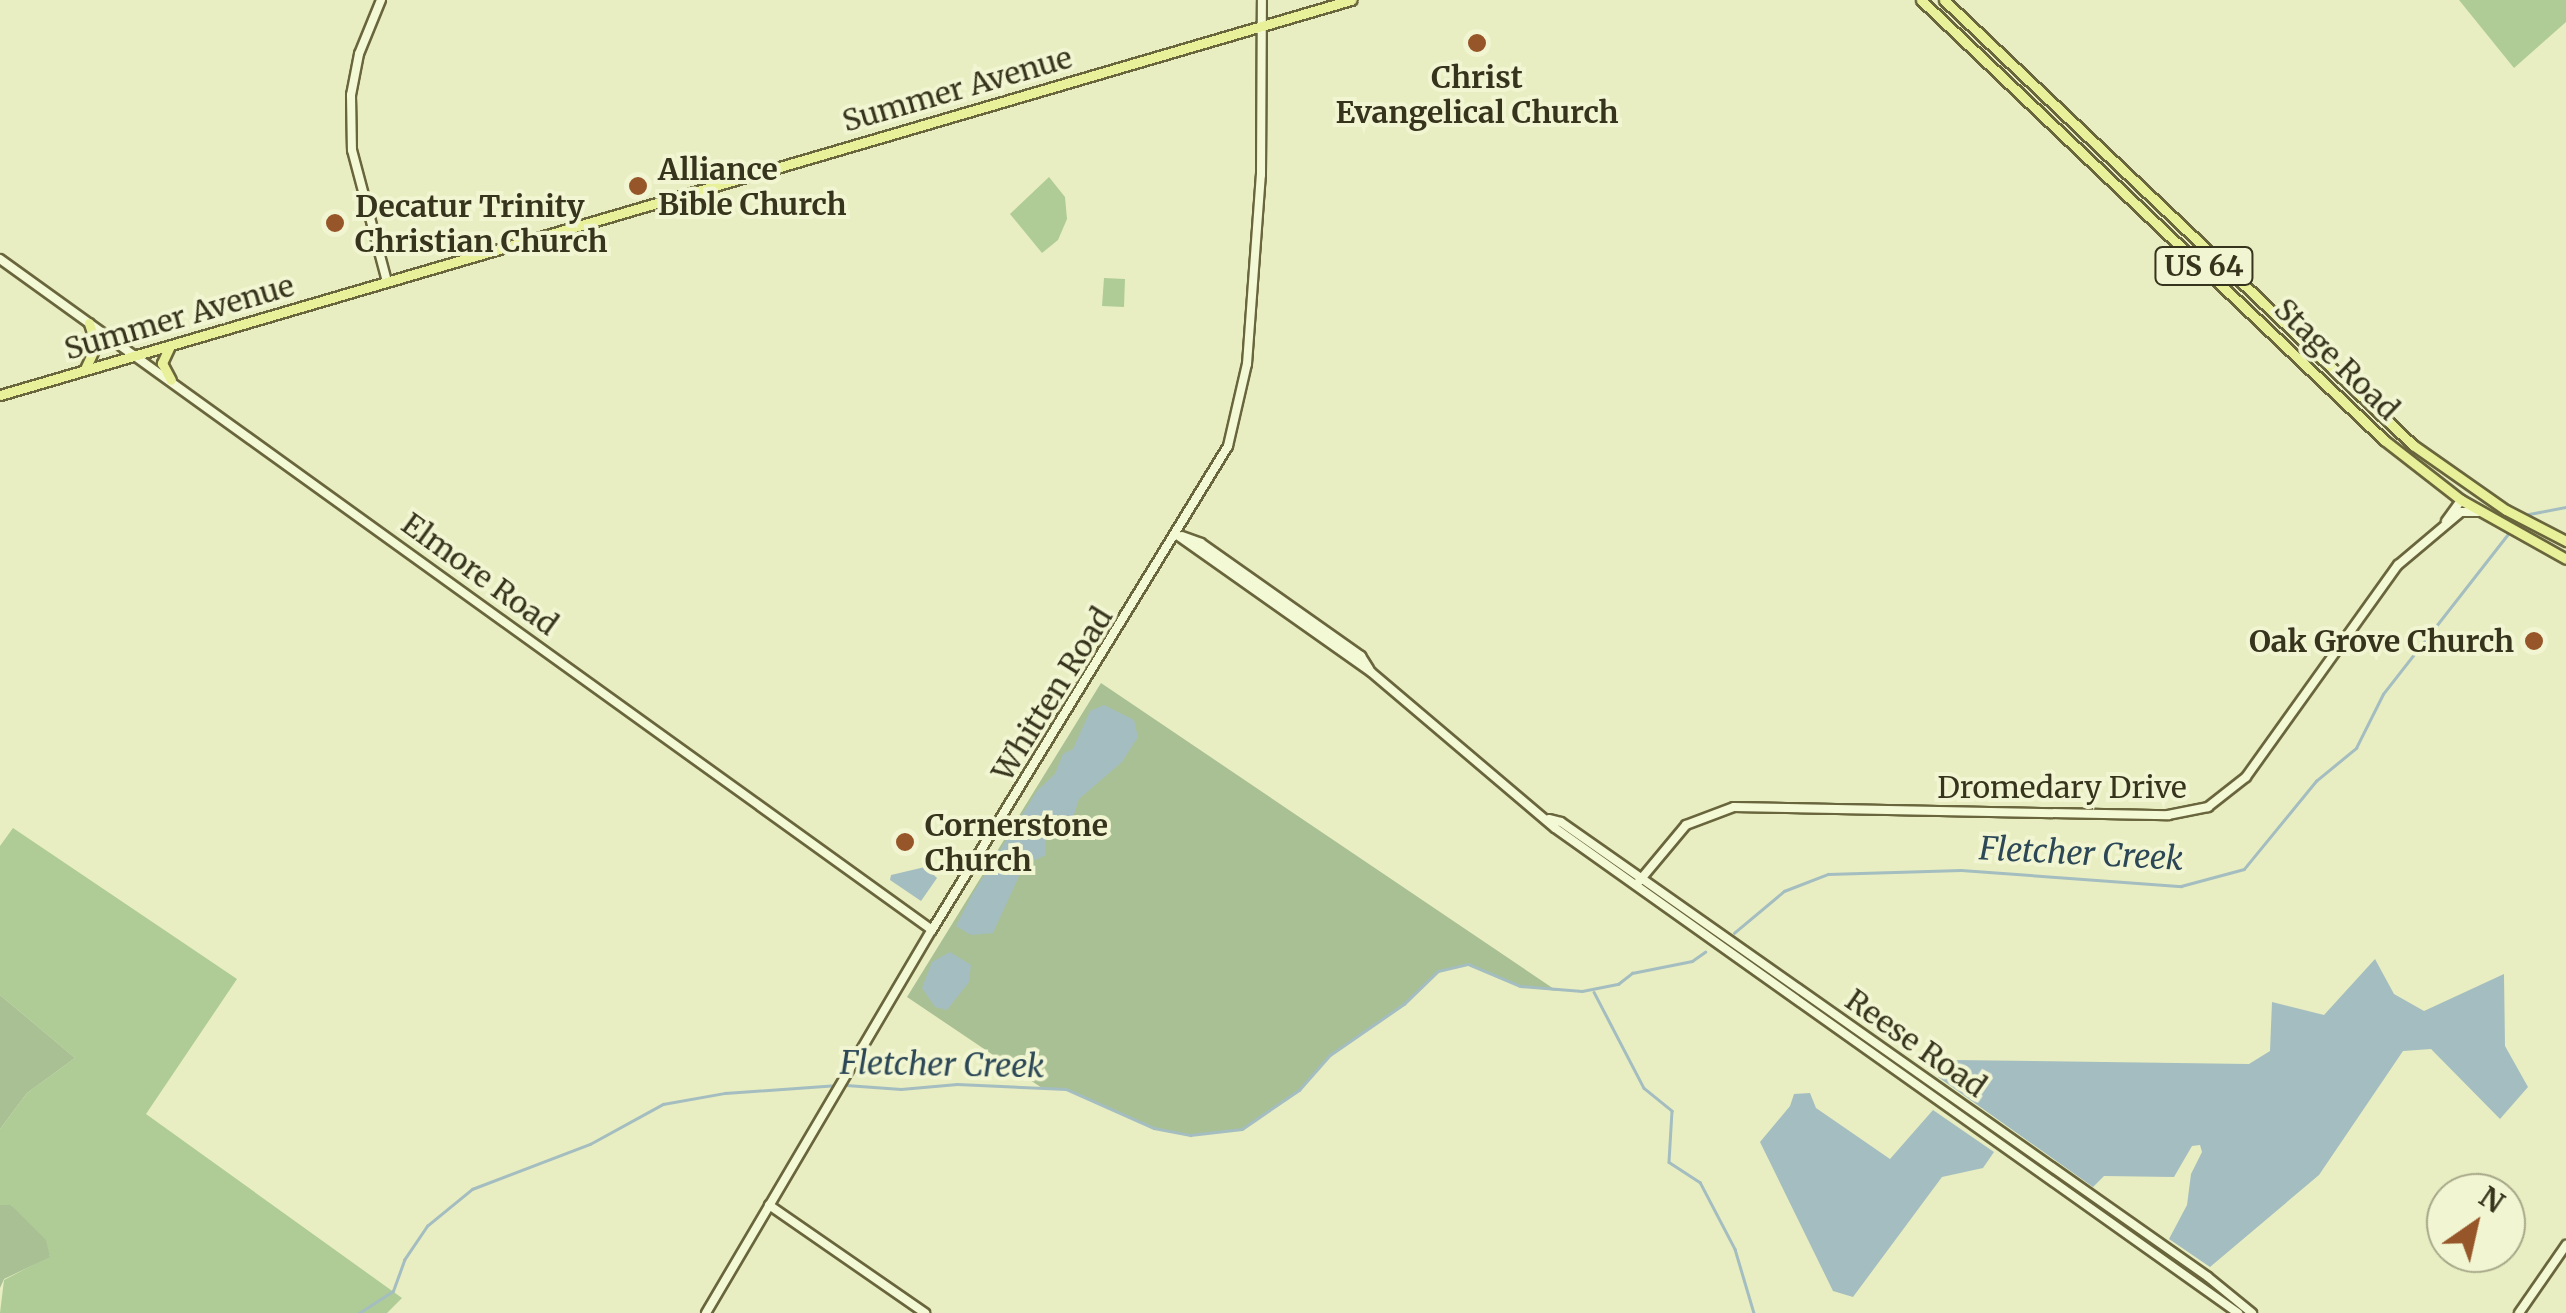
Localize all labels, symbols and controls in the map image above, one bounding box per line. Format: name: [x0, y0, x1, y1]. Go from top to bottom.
marker: Christ Evangelical Church: [1466, 32, 1488, 54]
street label: Summer Avenue: [838, 39, 1076, 139]
place label: Christ Evangelical Church: [1335, 59, 1619, 130]
place label: Alliance Bible Church: [658, 151, 847, 222]
marker: Alliance Bible Church: [627, 175, 649, 197]
place label: Decatur Trinity Christian Church: [355, 188, 608, 258]
marker: Decatur Trinity Christian Church: [324, 212, 346, 234]
road number: US 64: [2154, 243, 2254, 289]
street label: Summer Avenue: [60, 267, 298, 367]
street label: Stage Road: [2267, 291, 2407, 427]
street label: Elmore Road: [395, 505, 565, 643]
street label: Whitten Road: [984, 601, 1120, 787]
place label: Oak Grove Church: [2249, 623, 2514, 659]
marker: Oak Grove Church: [2523, 630, 2545, 652]
street label: Dromedary Drive: [1937, 769, 2187, 805]
place label: Cornerstone Church: [925, 807, 1108, 878]
water label: Fletcher Creek: [1978, 829, 2184, 879]
marker: Cornerstone Church: [894, 831, 916, 853]
street label: Reese Road: [1839, 981, 1993, 1105]
water label: Fletcher Creek: [839, 1044, 1045, 1086]
north arrow: [2426, 1173, 2526, 1273]
text: N: [2472, 1179, 2511, 1221]

